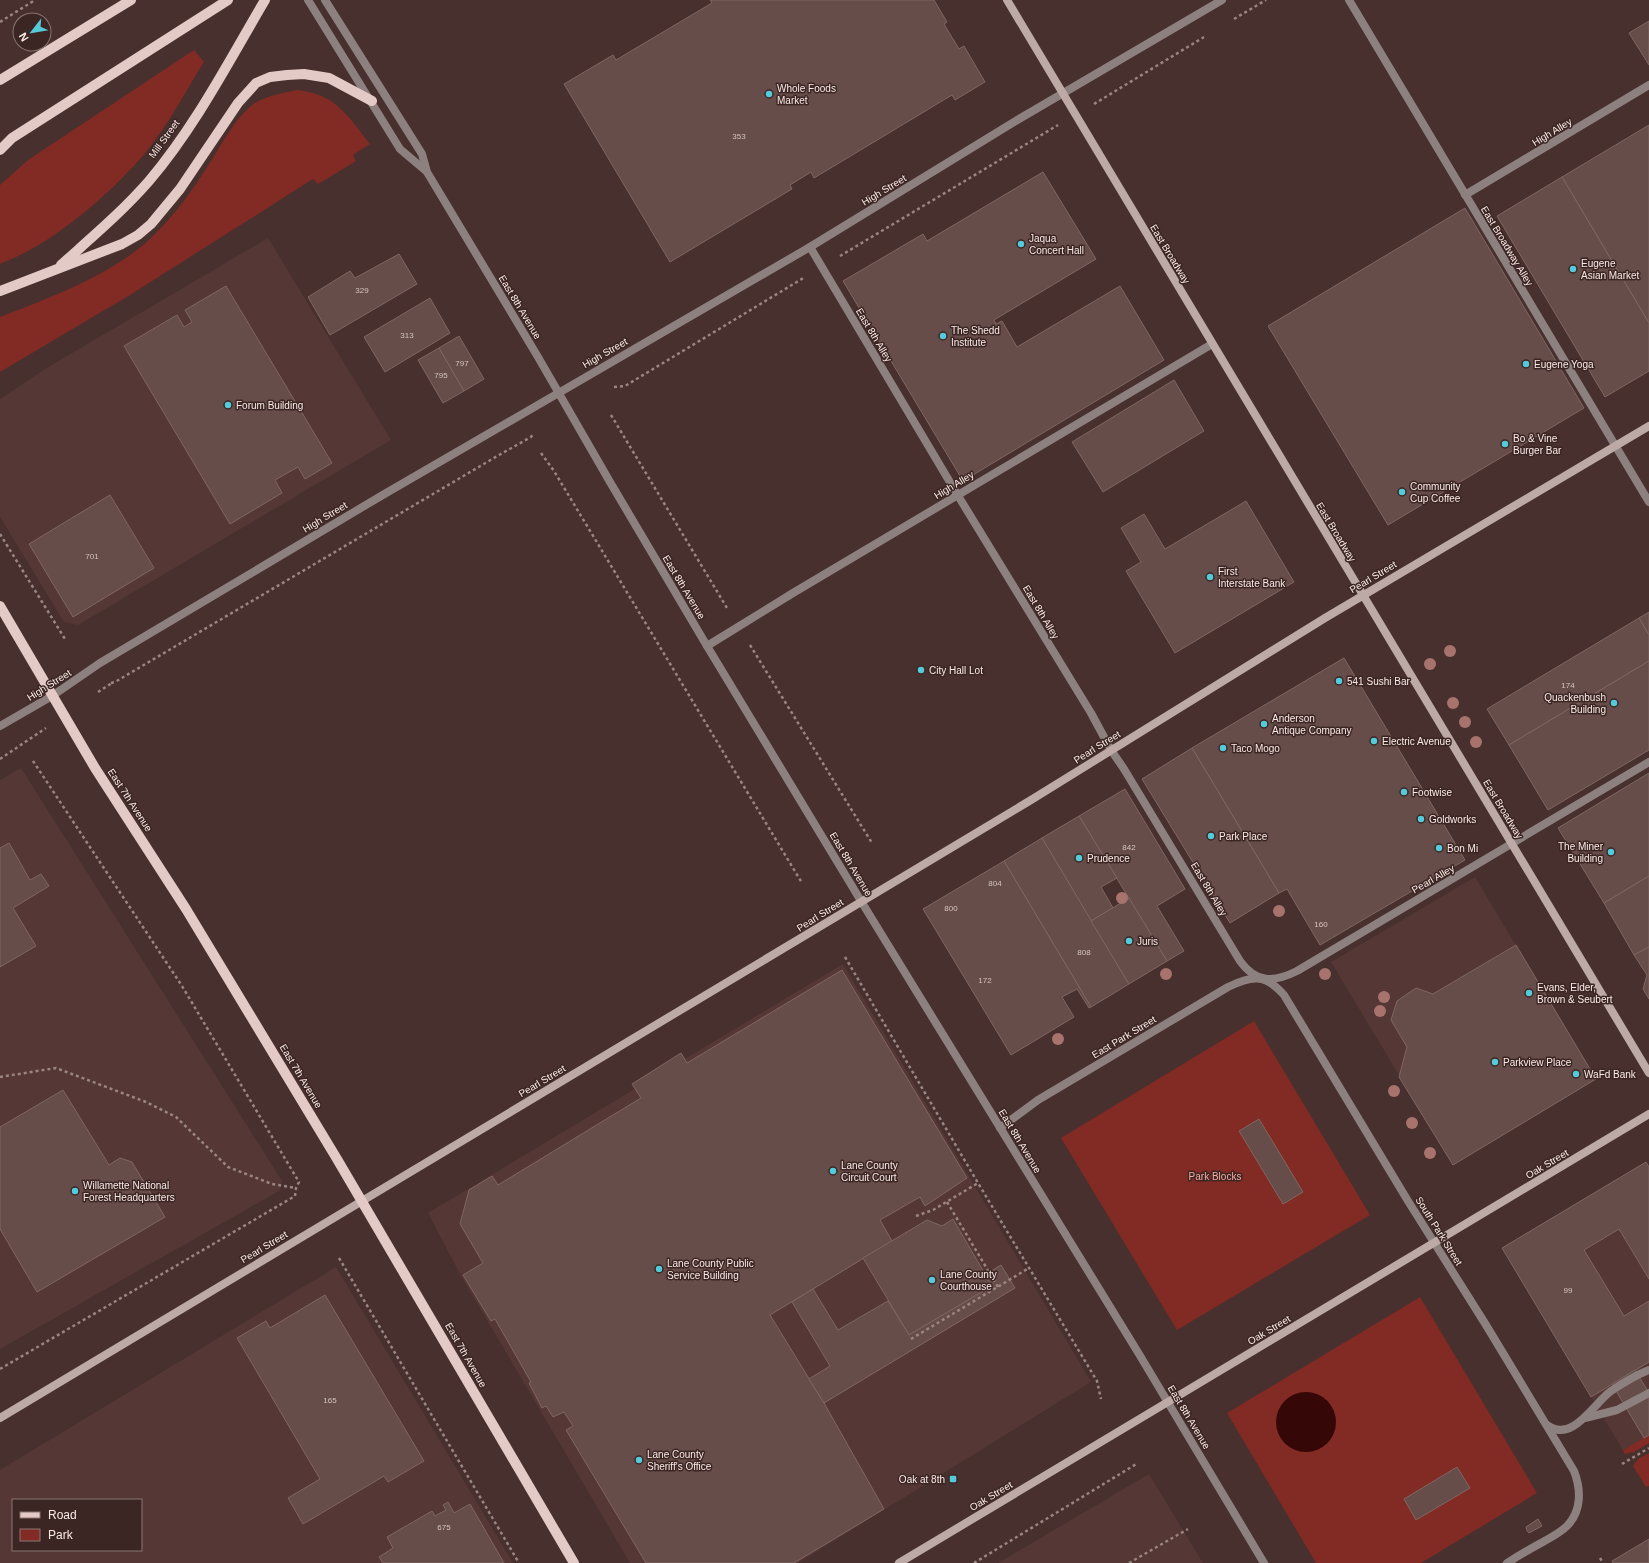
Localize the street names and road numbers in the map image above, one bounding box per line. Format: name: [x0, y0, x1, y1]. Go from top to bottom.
street label: High Alley: [1530, 116, 1574, 148]
street label: Mill Street: [146, 118, 182, 160]
street label: High Street: [860, 172, 908, 208]
street label: East Broadway Alley: [1479, 204, 1535, 288]
street label: East Broadway: [1148, 222, 1192, 286]
street label: East 8th Avenue: [497, 273, 544, 341]
street label: East 8th Alley: [854, 306, 894, 364]
street label: High Street: [581, 336, 630, 370]
street label: High Alley: [932, 469, 976, 501]
street label: High Street: [301, 499, 349, 535]
street label: East Broadway: [1314, 500, 1358, 564]
street label: East 8th Avenue: [661, 553, 708, 621]
street label: Pearl Street: [1348, 559, 1399, 595]
street label: East 8th Alley: [1021, 583, 1061, 641]
street label: High Street: [25, 667, 73, 703]
street label: Pearl Street: [1072, 728, 1122, 766]
street label: East 7th Avenue: [106, 767, 155, 834]
street label: East Broadway: [1481, 777, 1525, 841]
street label: East 8th Avenue: [828, 830, 875, 898]
street label: East 8th Alley: [1189, 860, 1229, 918]
street label: Pearl Alley: [1410, 862, 1456, 896]
street label: Pearl Street: [795, 896, 845, 934]
street label: East Park Street: [1090, 1013, 1158, 1060]
street label: East 7th Avenue: [278, 1042, 325, 1110]
street label: Pearl Street: [517, 1063, 568, 1099]
street label: East 8th Avenue: [997, 1107, 1044, 1175]
street label: Oak Street: [1524, 1147, 1571, 1181]
street label: South Park Street: [1413, 1195, 1465, 1268]
street label: Pearl Street: [239, 1229, 290, 1265]
street label: Oak Street: [1246, 1313, 1293, 1347]
street label: East 7th Avenue: [443, 1321, 489, 1390]
street label: East 8th Avenue: [1166, 1383, 1213, 1451]
street label: Oak Street: [968, 1479, 1015, 1513]

